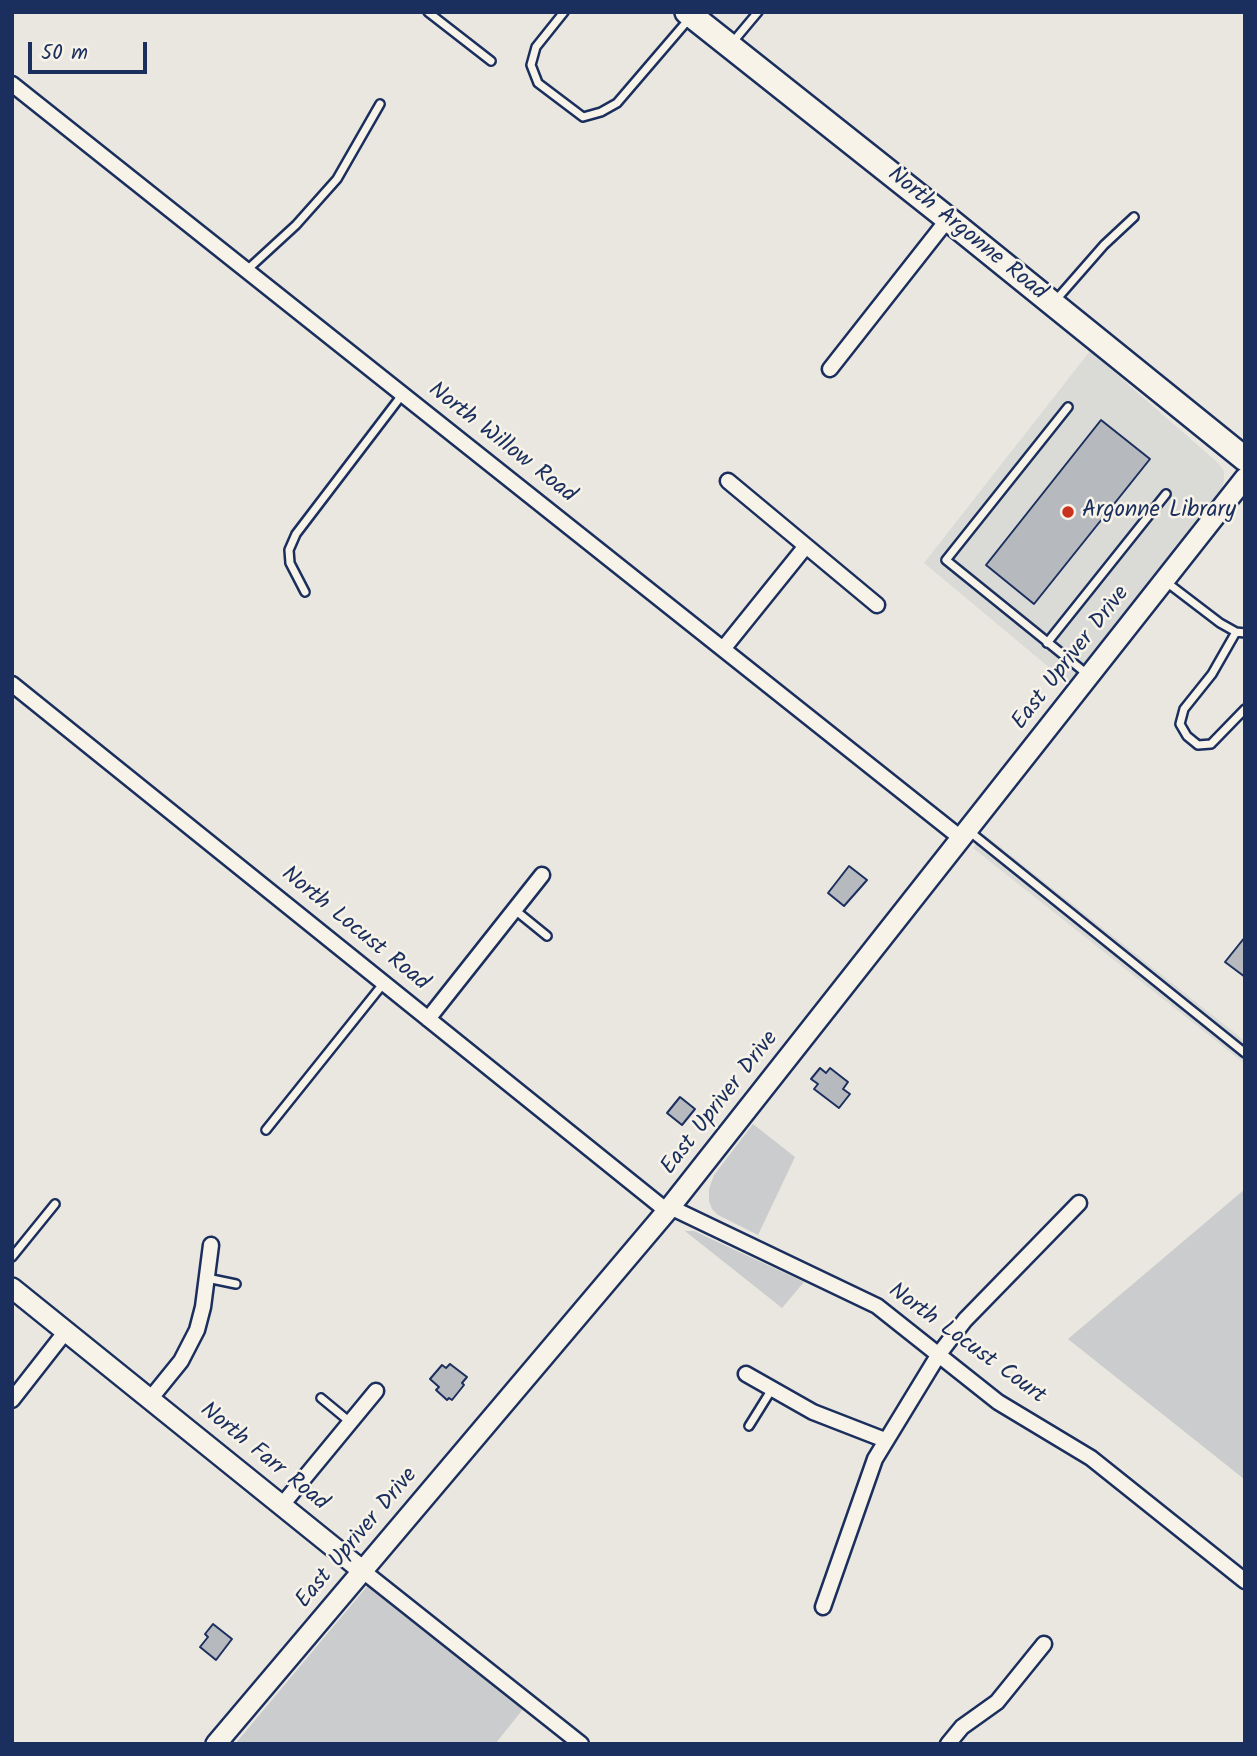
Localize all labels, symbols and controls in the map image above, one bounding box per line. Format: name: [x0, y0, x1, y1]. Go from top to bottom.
scale bar: [32, 28, 150, 72]
text: 50 m: [41, 37, 88, 70]
street label: North Argonne Road: [881, 162, 1051, 308]
street label: North Willow Road: [422, 378, 580, 510]
place label: Argonne Library: [1082, 498, 1236, 526]
marker: Argonne Library: [1060, 504, 1076, 520]
street label: East Upriver Drive: [1007, 582, 1137, 736]
street label: North Locust Road: [274, 862, 434, 998]
street label: East Upriver Drive: [656, 1027, 786, 1181]
street label: North Locust Court: [882, 1279, 1050, 1411]
street label: North Farr Road: [193, 1398, 333, 1518]
street label: East Upriver Drive: [291, 1463, 425, 1615]

